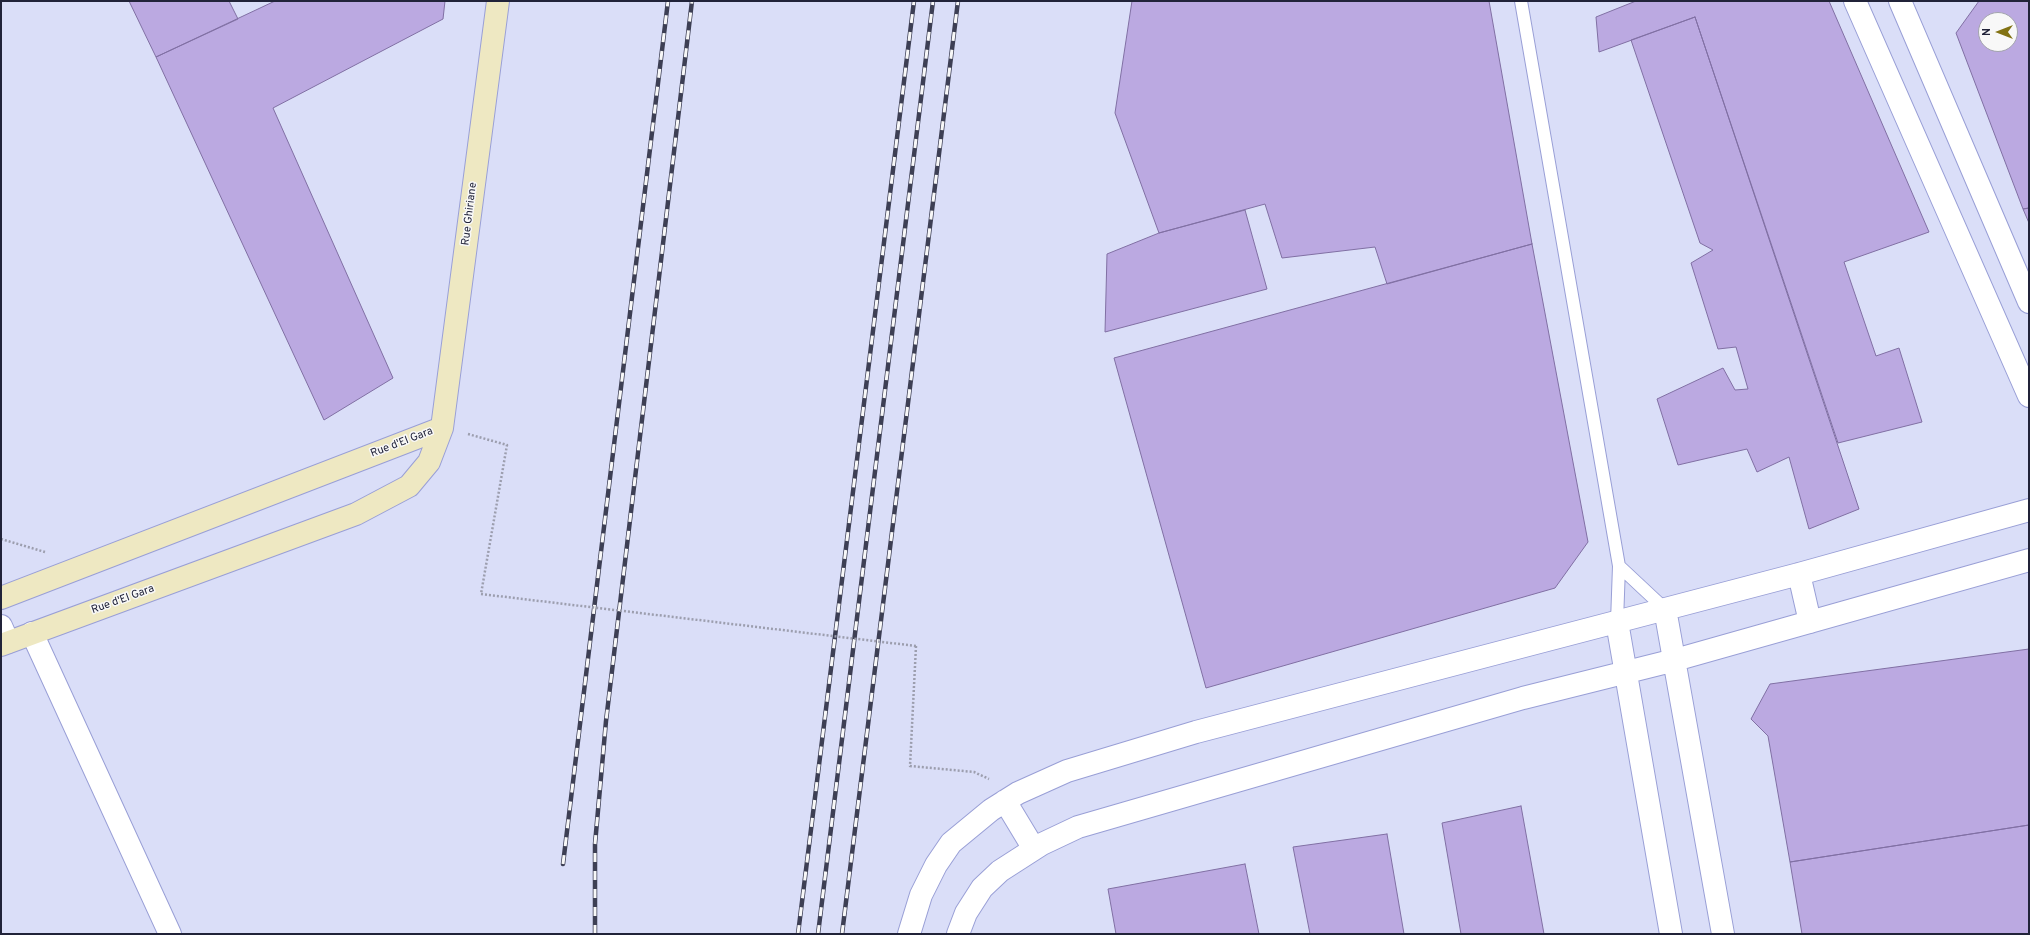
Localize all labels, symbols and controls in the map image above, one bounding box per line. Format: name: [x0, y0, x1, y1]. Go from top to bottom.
north arrow: [1978, 12, 2018, 52]
text: N: [1980, 28, 1994, 36]
street label: Rue Ghiriane: [460, 182, 480, 246]
street label: Rue d'El Gara: [369, 425, 435, 461]
street label: Rue d'El Gara: [90, 583, 156, 617]

